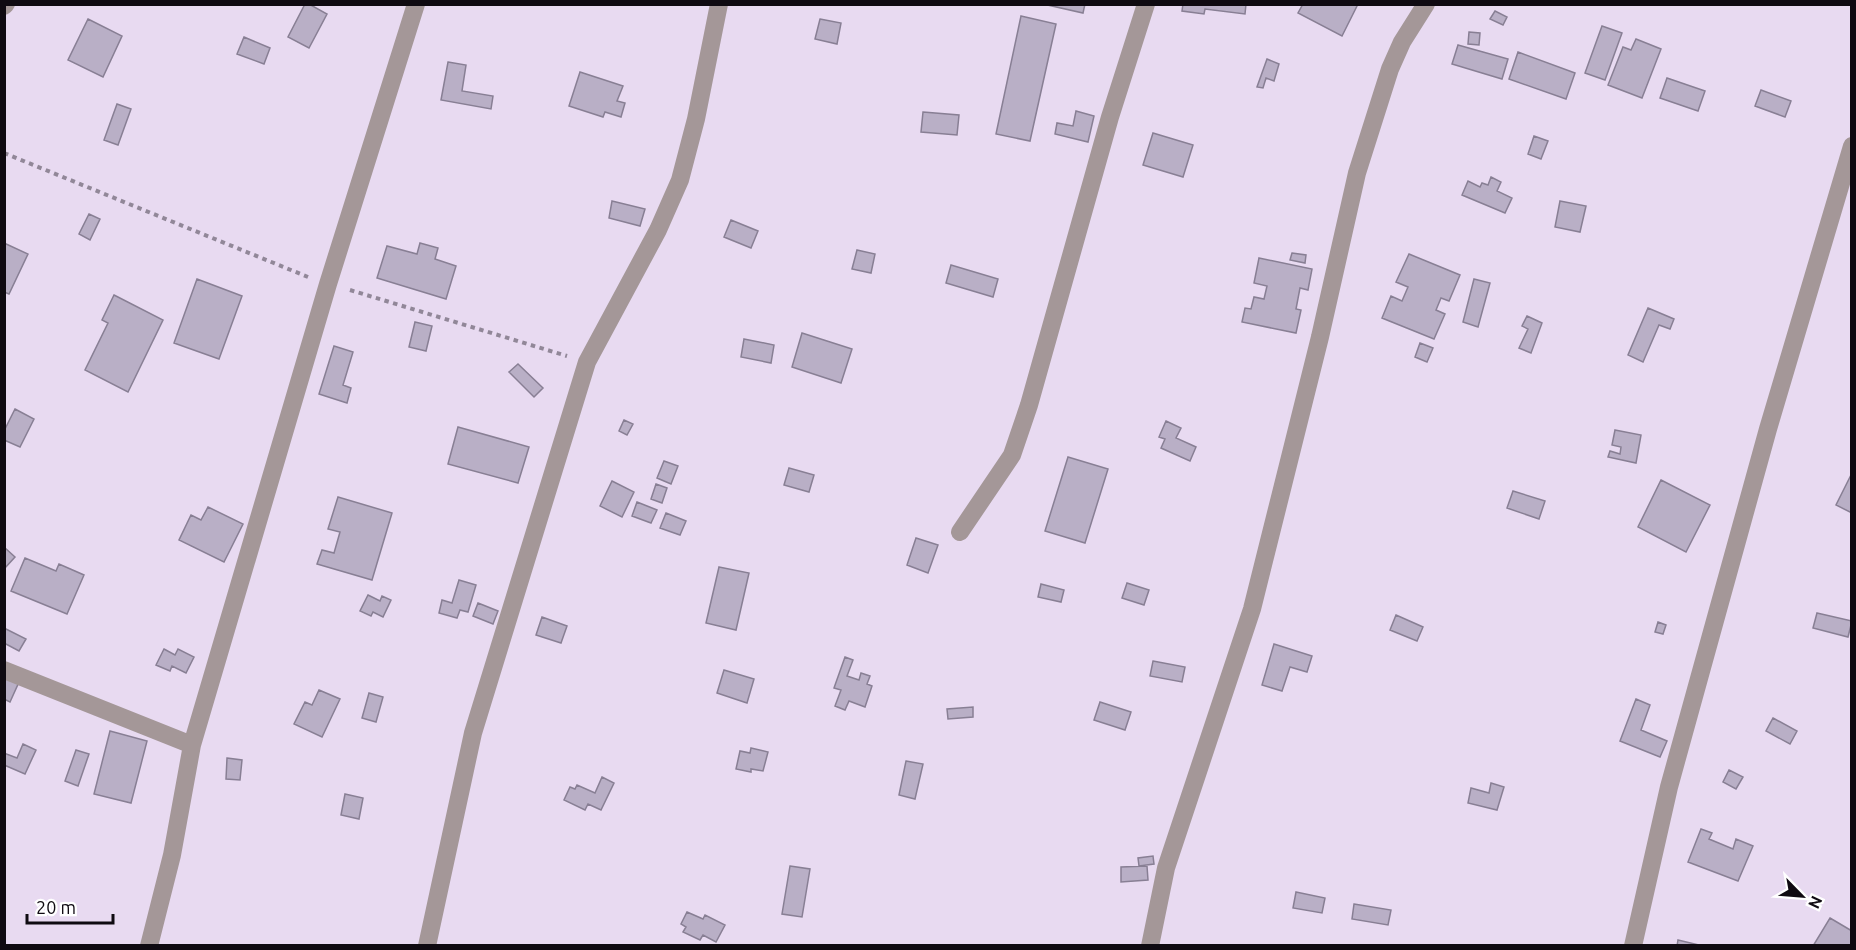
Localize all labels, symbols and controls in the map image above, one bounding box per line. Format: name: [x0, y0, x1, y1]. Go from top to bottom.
north arrow: [1772, 866, 1832, 926]
scale bar: [27, 887, 112, 925]
text: N: [1805, 893, 1826, 912]
text: 20 m: [36, 897, 76, 917]

